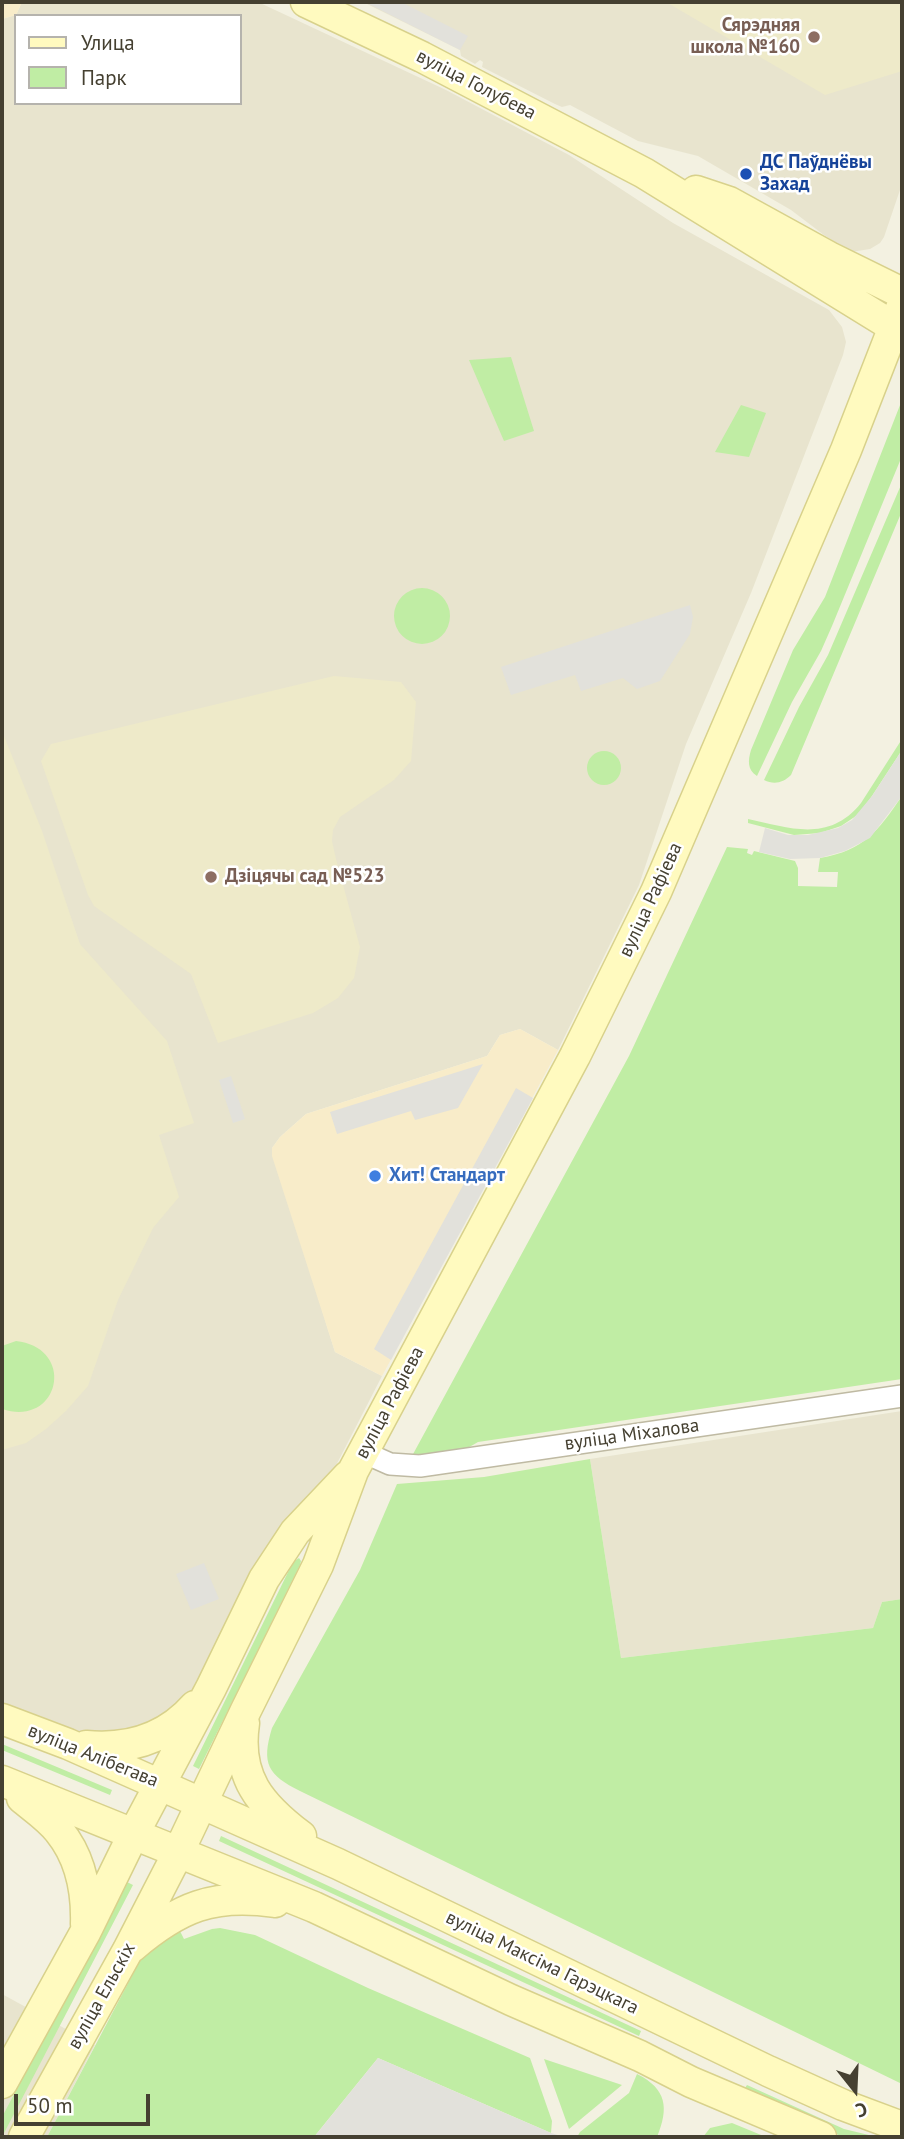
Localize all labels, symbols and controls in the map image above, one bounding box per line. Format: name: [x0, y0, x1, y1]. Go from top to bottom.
legend: [14, 14, 242, 105]
place label: Сярэдняя школа №160: [691, 15, 800, 59]
text: Улица: [81, 29, 135, 56]
marker: Сярэдняя школа №160: [806, 29, 822, 45]
street label: вуліца Голубева: [412, 45, 540, 125]
text: Парк: [81, 64, 127, 91]
place label: ДС Паўднёвы Захад: [760, 152, 872, 196]
marker: ДС Паўднёвы Захад: [738, 166, 754, 182]
street label: вуліца Рафіева: [615, 839, 687, 961]
place label: Дзіцячы сад №523: [225, 866, 384, 888]
marker: Дзіцячы сад №523: [203, 869, 219, 885]
place label: Хит! Стандарт: [389, 1165, 505, 1187]
marker: Хит! Стандарт: [367, 1168, 383, 1184]
street label: вуліца Рафіева: [351, 1343, 429, 1463]
street label: вуліца Міхалова: [563, 1414, 701, 1456]
street label: вуліца Алібегава: [25, 1719, 161, 1793]
street label: вуліца Максіма Гарэцкага: [442, 1906, 642, 2020]
street label: вуліца Ельскіх: [63, 1939, 141, 2053]
north arrow: [820, 2055, 890, 2125]
scale bar: [18, 2080, 154, 2124]
text: 50 m: [27, 2092, 73, 2119]
text: С: [853, 2097, 870, 2123]

